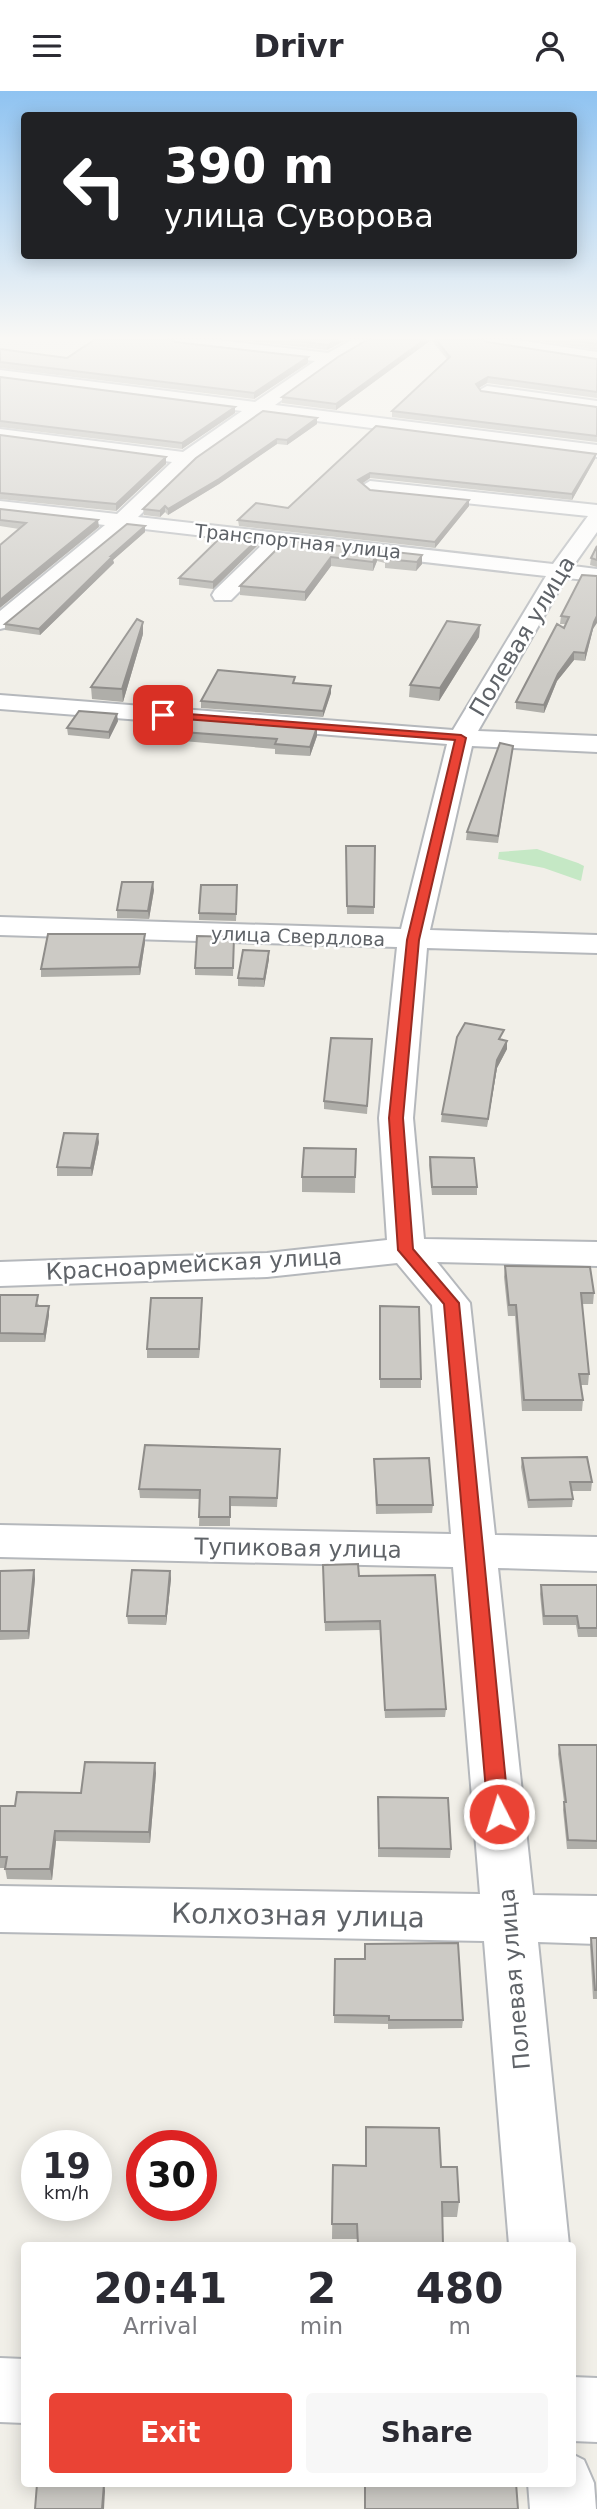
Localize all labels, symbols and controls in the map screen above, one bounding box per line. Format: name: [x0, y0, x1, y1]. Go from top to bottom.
icon: menu: [28, 27, 66, 65]
text: Drivr: [254, 27, 343, 65]
icon: person: [531, 27, 569, 65]
text: 390 m: [164, 138, 334, 195]
icon: left: [49, 140, 140, 231]
text: улица Суворова: [164, 197, 434, 235]
street label: Транспортная улица: [193, 519, 402, 563]
street label: Полевая улица: [464, 551, 580, 721]
pin: [133, 685, 193, 745]
icon: arrive: [144, 696, 182, 734]
street label: улица Свердлова: [211, 922, 385, 950]
street label: Красноармейская улица: [45, 1243, 343, 1285]
street label: Тупиковая улица: [193, 1533, 402, 1563]
position arrow: [462, 1777, 536, 1851]
street label: Полевая улица: [493, 1887, 535, 2071]
street label: Колхозная улица: [171, 1897, 425, 1934]
speed limit sign: 30: [126, 2130, 217, 2221]
text: 19: [42, 2146, 91, 2186]
text: km/h: [44, 2182, 89, 2203]
text: 20:41: [94, 2264, 227, 2313]
text: 2: [307, 2264, 336, 2313]
text: 480: [416, 2264, 503, 2313]
text: Arrival: [123, 2313, 198, 2339]
text: min: [300, 2313, 343, 2339]
text: m: [448, 2313, 471, 2339]
button: Exit: [49, 2393, 292, 2473]
button: Share: [306, 2393, 548, 2473]

